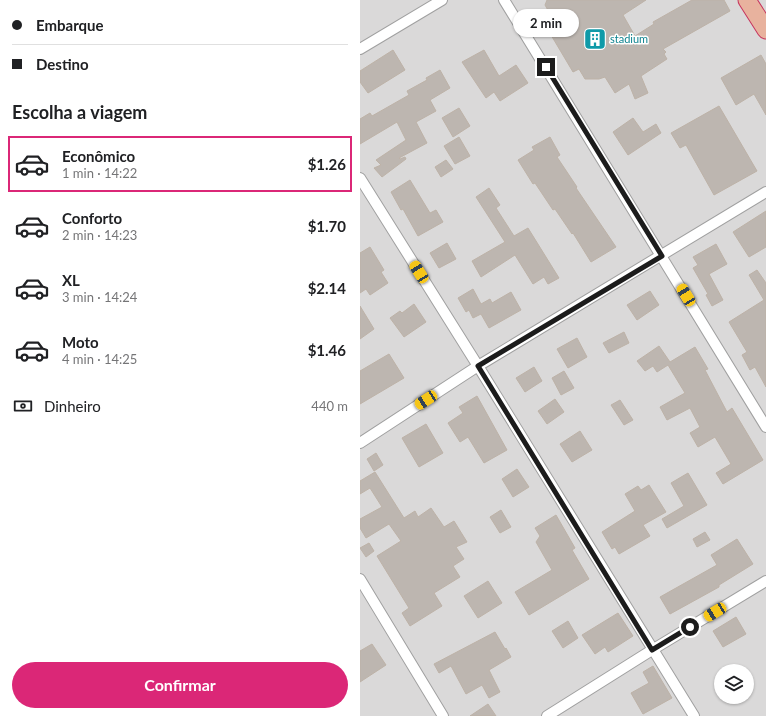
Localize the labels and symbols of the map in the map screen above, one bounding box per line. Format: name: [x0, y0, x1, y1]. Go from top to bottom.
callout: 2 min: [513, 9, 579, 37]
building icon: stadium: [582, 26, 608, 52]
place label: stadium: [610, 32, 648, 45]
route end: [537, 58, 555, 76]
car: [408, 259, 430, 285]
car: [675, 282, 697, 308]
car: [413, 388, 439, 412]
car: [702, 601, 728, 623]
route start: [681, 618, 699, 636]

